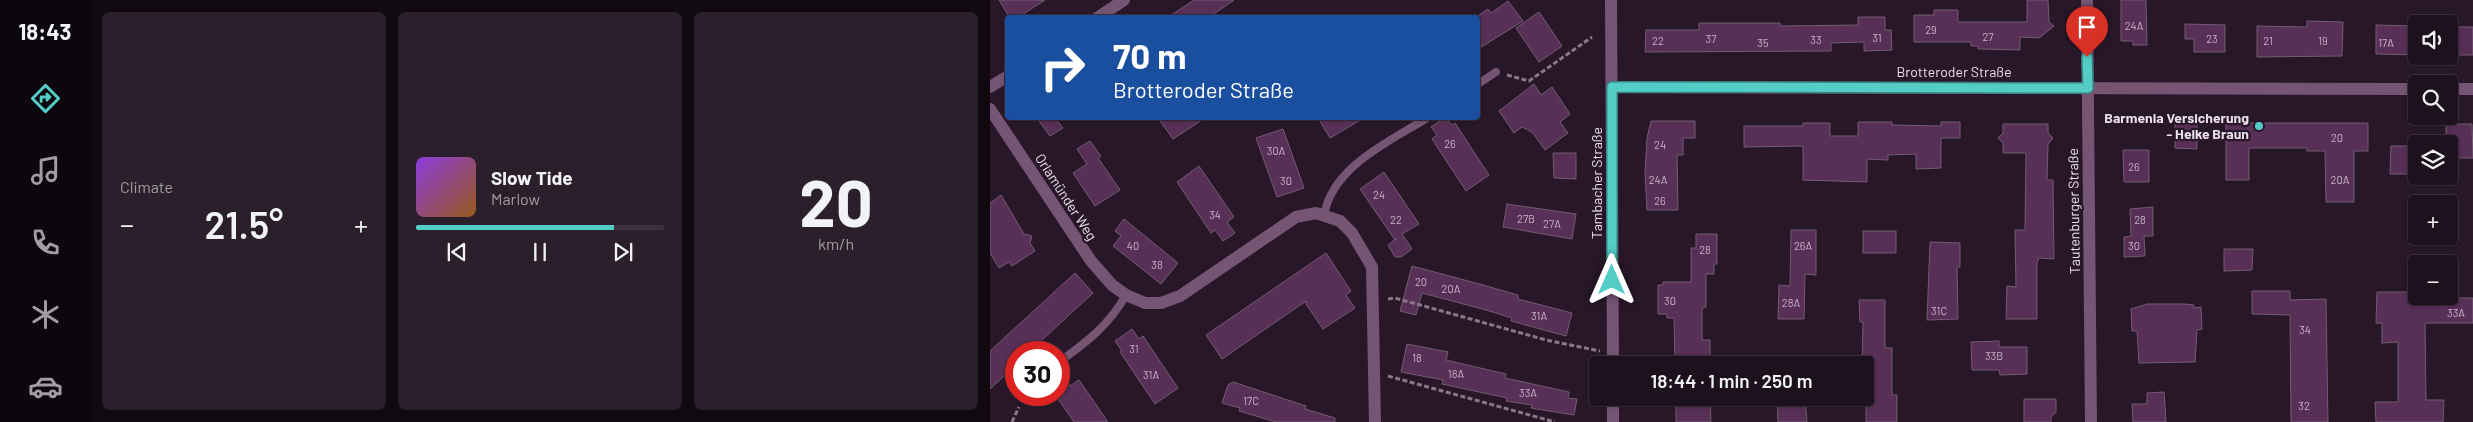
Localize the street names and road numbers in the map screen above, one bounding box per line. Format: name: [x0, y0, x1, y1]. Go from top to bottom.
street label: Brotteroder Straße: [1896, 63, 2012, 80]
street label: Tambacher Straße: [1588, 127, 1605, 239]
street label: Tautenburger Straße: [2064, 148, 2083, 274]
street label: Orlamünder Weg: [1032, 150, 1101, 243]

